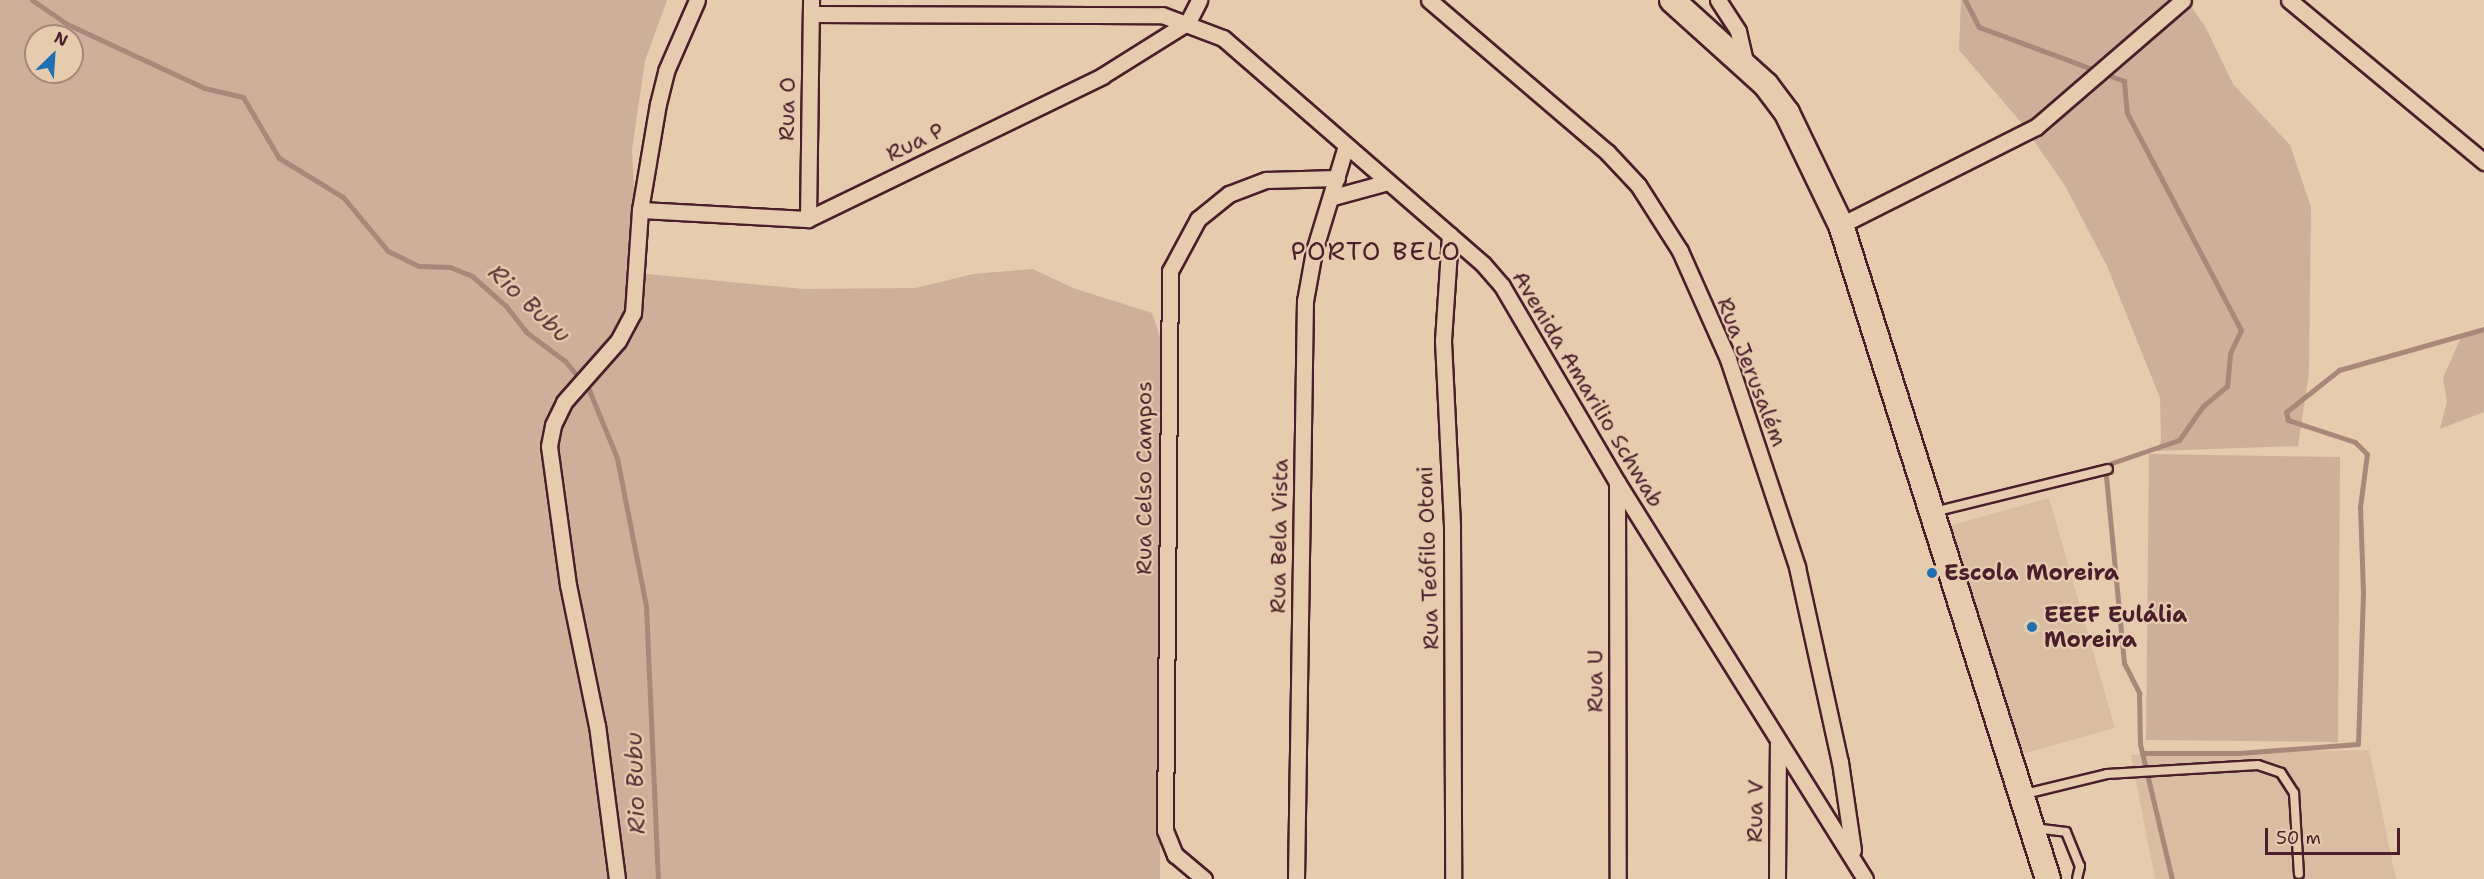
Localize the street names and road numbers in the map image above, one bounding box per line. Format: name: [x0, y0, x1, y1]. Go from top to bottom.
street label: Rua O: [773, 77, 801, 141]
street label: Rua P: [882, 117, 948, 167]
street label: Avenida Amarilio Schwab: [1507, 266, 1669, 512]
street label: Rua Jerusalém: [1711, 294, 1793, 450]
street label: Rua Celso Campos: [1131, 381, 1157, 575]
street label: Rua Bela Vista: [1264, 458, 1294, 614]
street label: Rua Teófilo Otoni: [1412, 466, 1444, 650]
street label: Rua U: [1582, 649, 1608, 713]
street label: Rua V: [1741, 779, 1769, 843]

